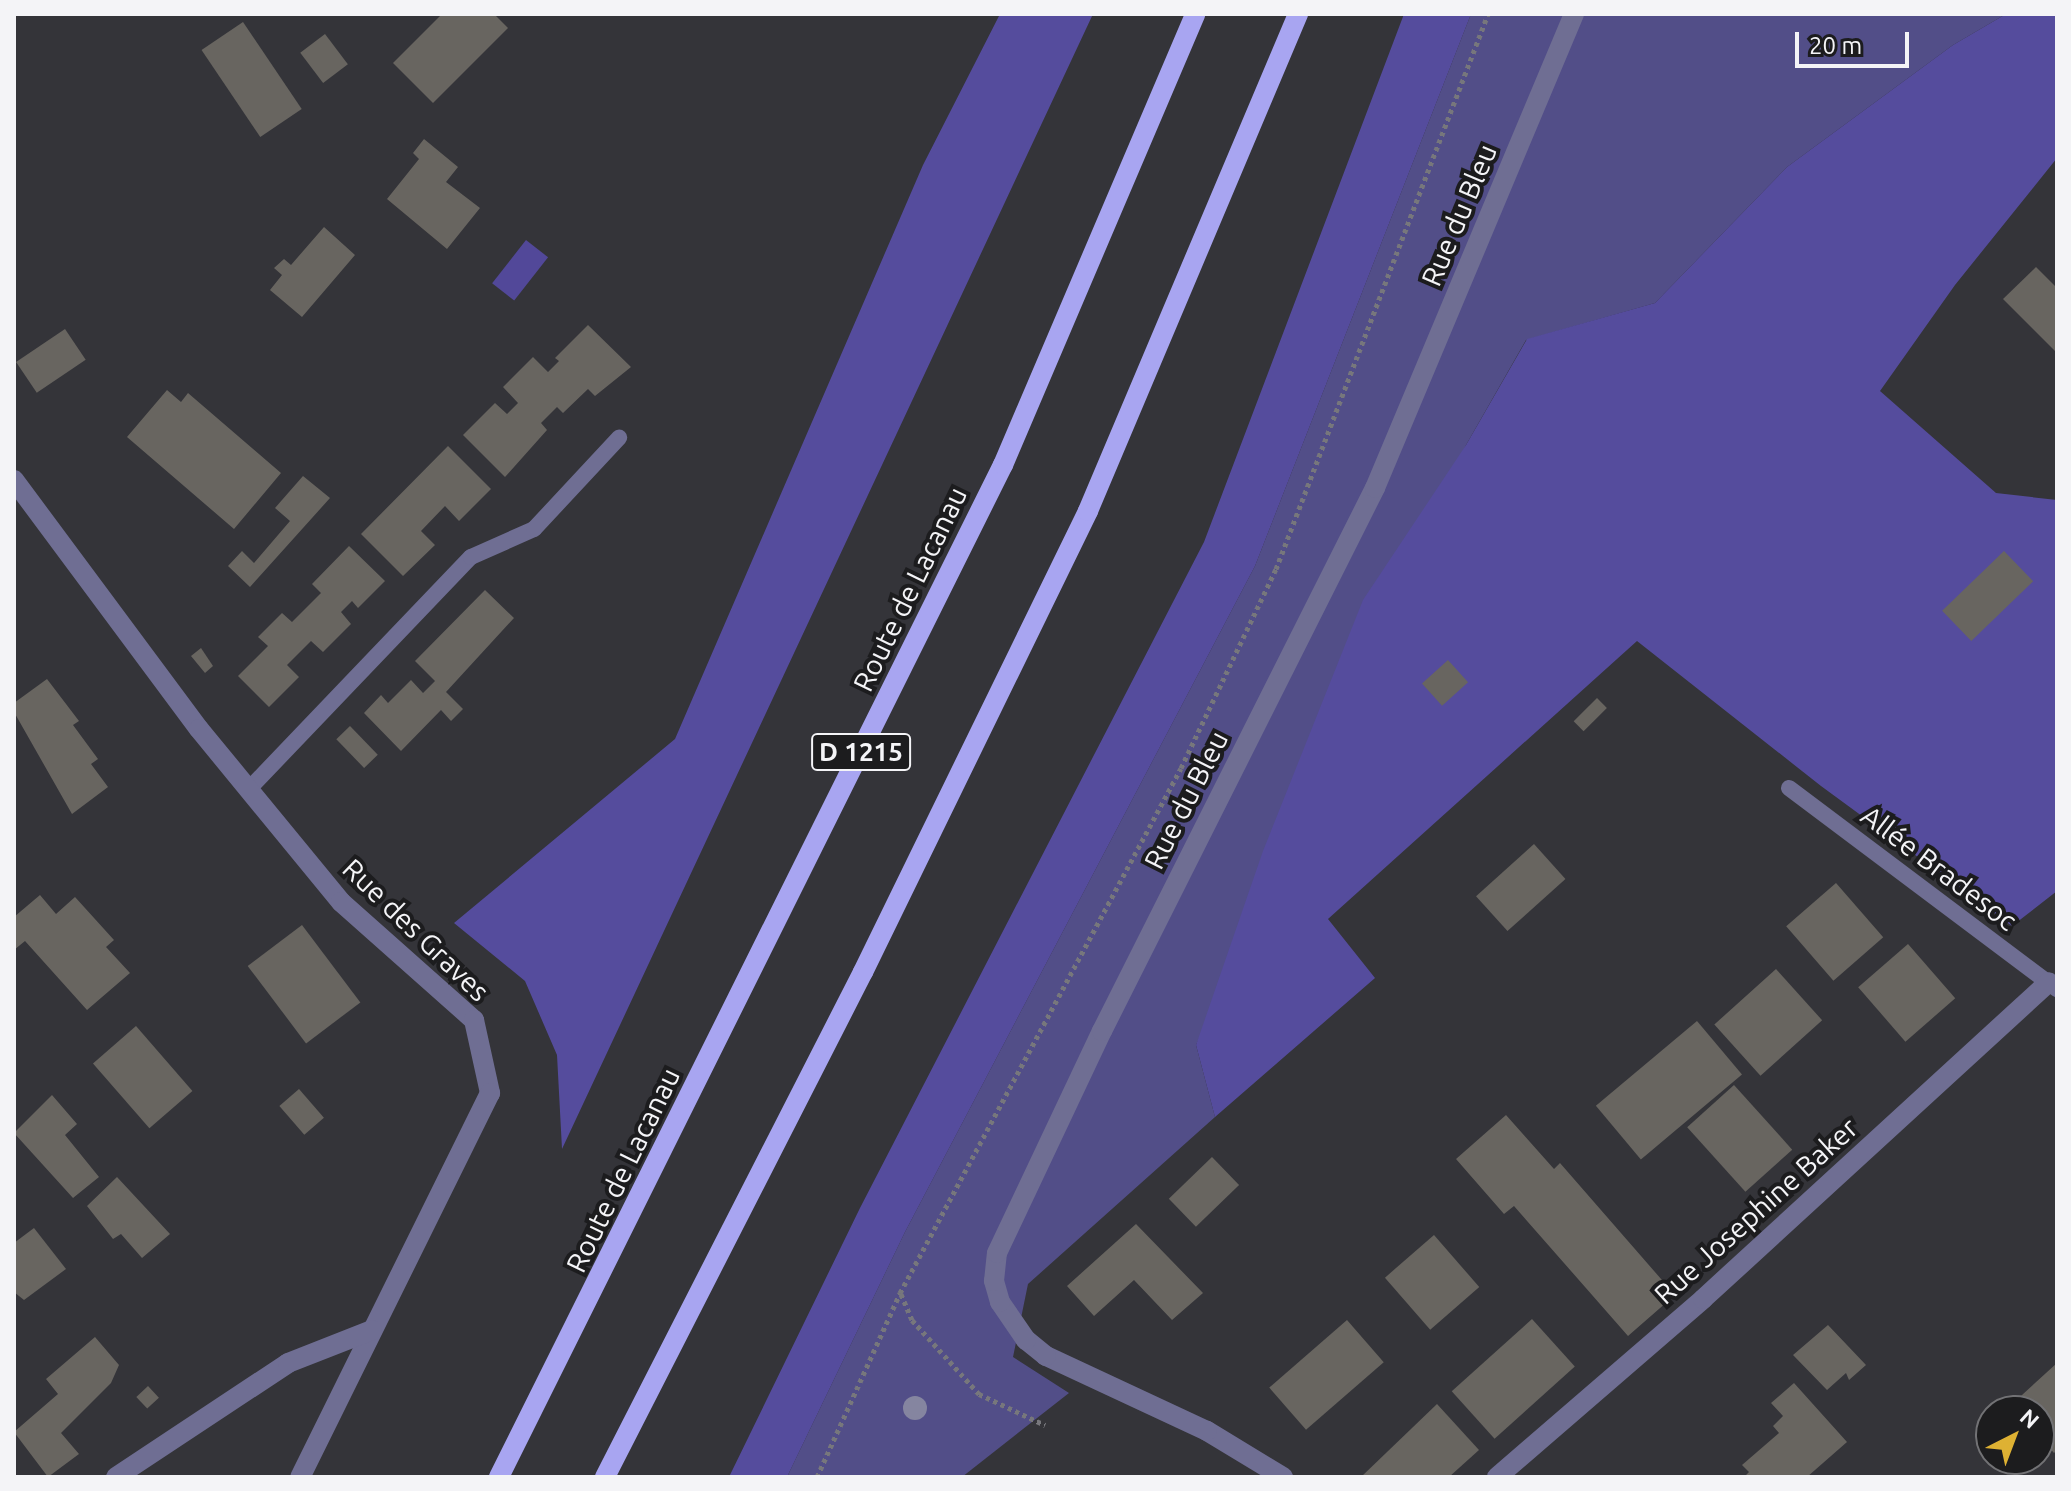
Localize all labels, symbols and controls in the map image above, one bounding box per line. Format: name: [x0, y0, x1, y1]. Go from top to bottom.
scale bar: [1799, 16, 1913, 66]
text: 20 m: [1809, 32, 1862, 59]
street label: Rue du Bleu: [1414, 139, 1504, 291]
street label: Route de Lacanau: [846, 481, 974, 697]
street label: Rue du Bleu: [1137, 725, 1235, 875]
road number: D 1215: [811, 730, 911, 774]
street label: Allée Bradesoc: [1854, 799, 2024, 937]
street label: Rue des Graves: [336, 852, 496, 1008]
street label: Route de Lacanau: [559, 1062, 687, 1278]
street label: Rue Josephine Baker: [1647, 1111, 1865, 1311]
north arrow: [1975, 1395, 2055, 1475]
text: N: [2016, 1403, 2045, 1433]

